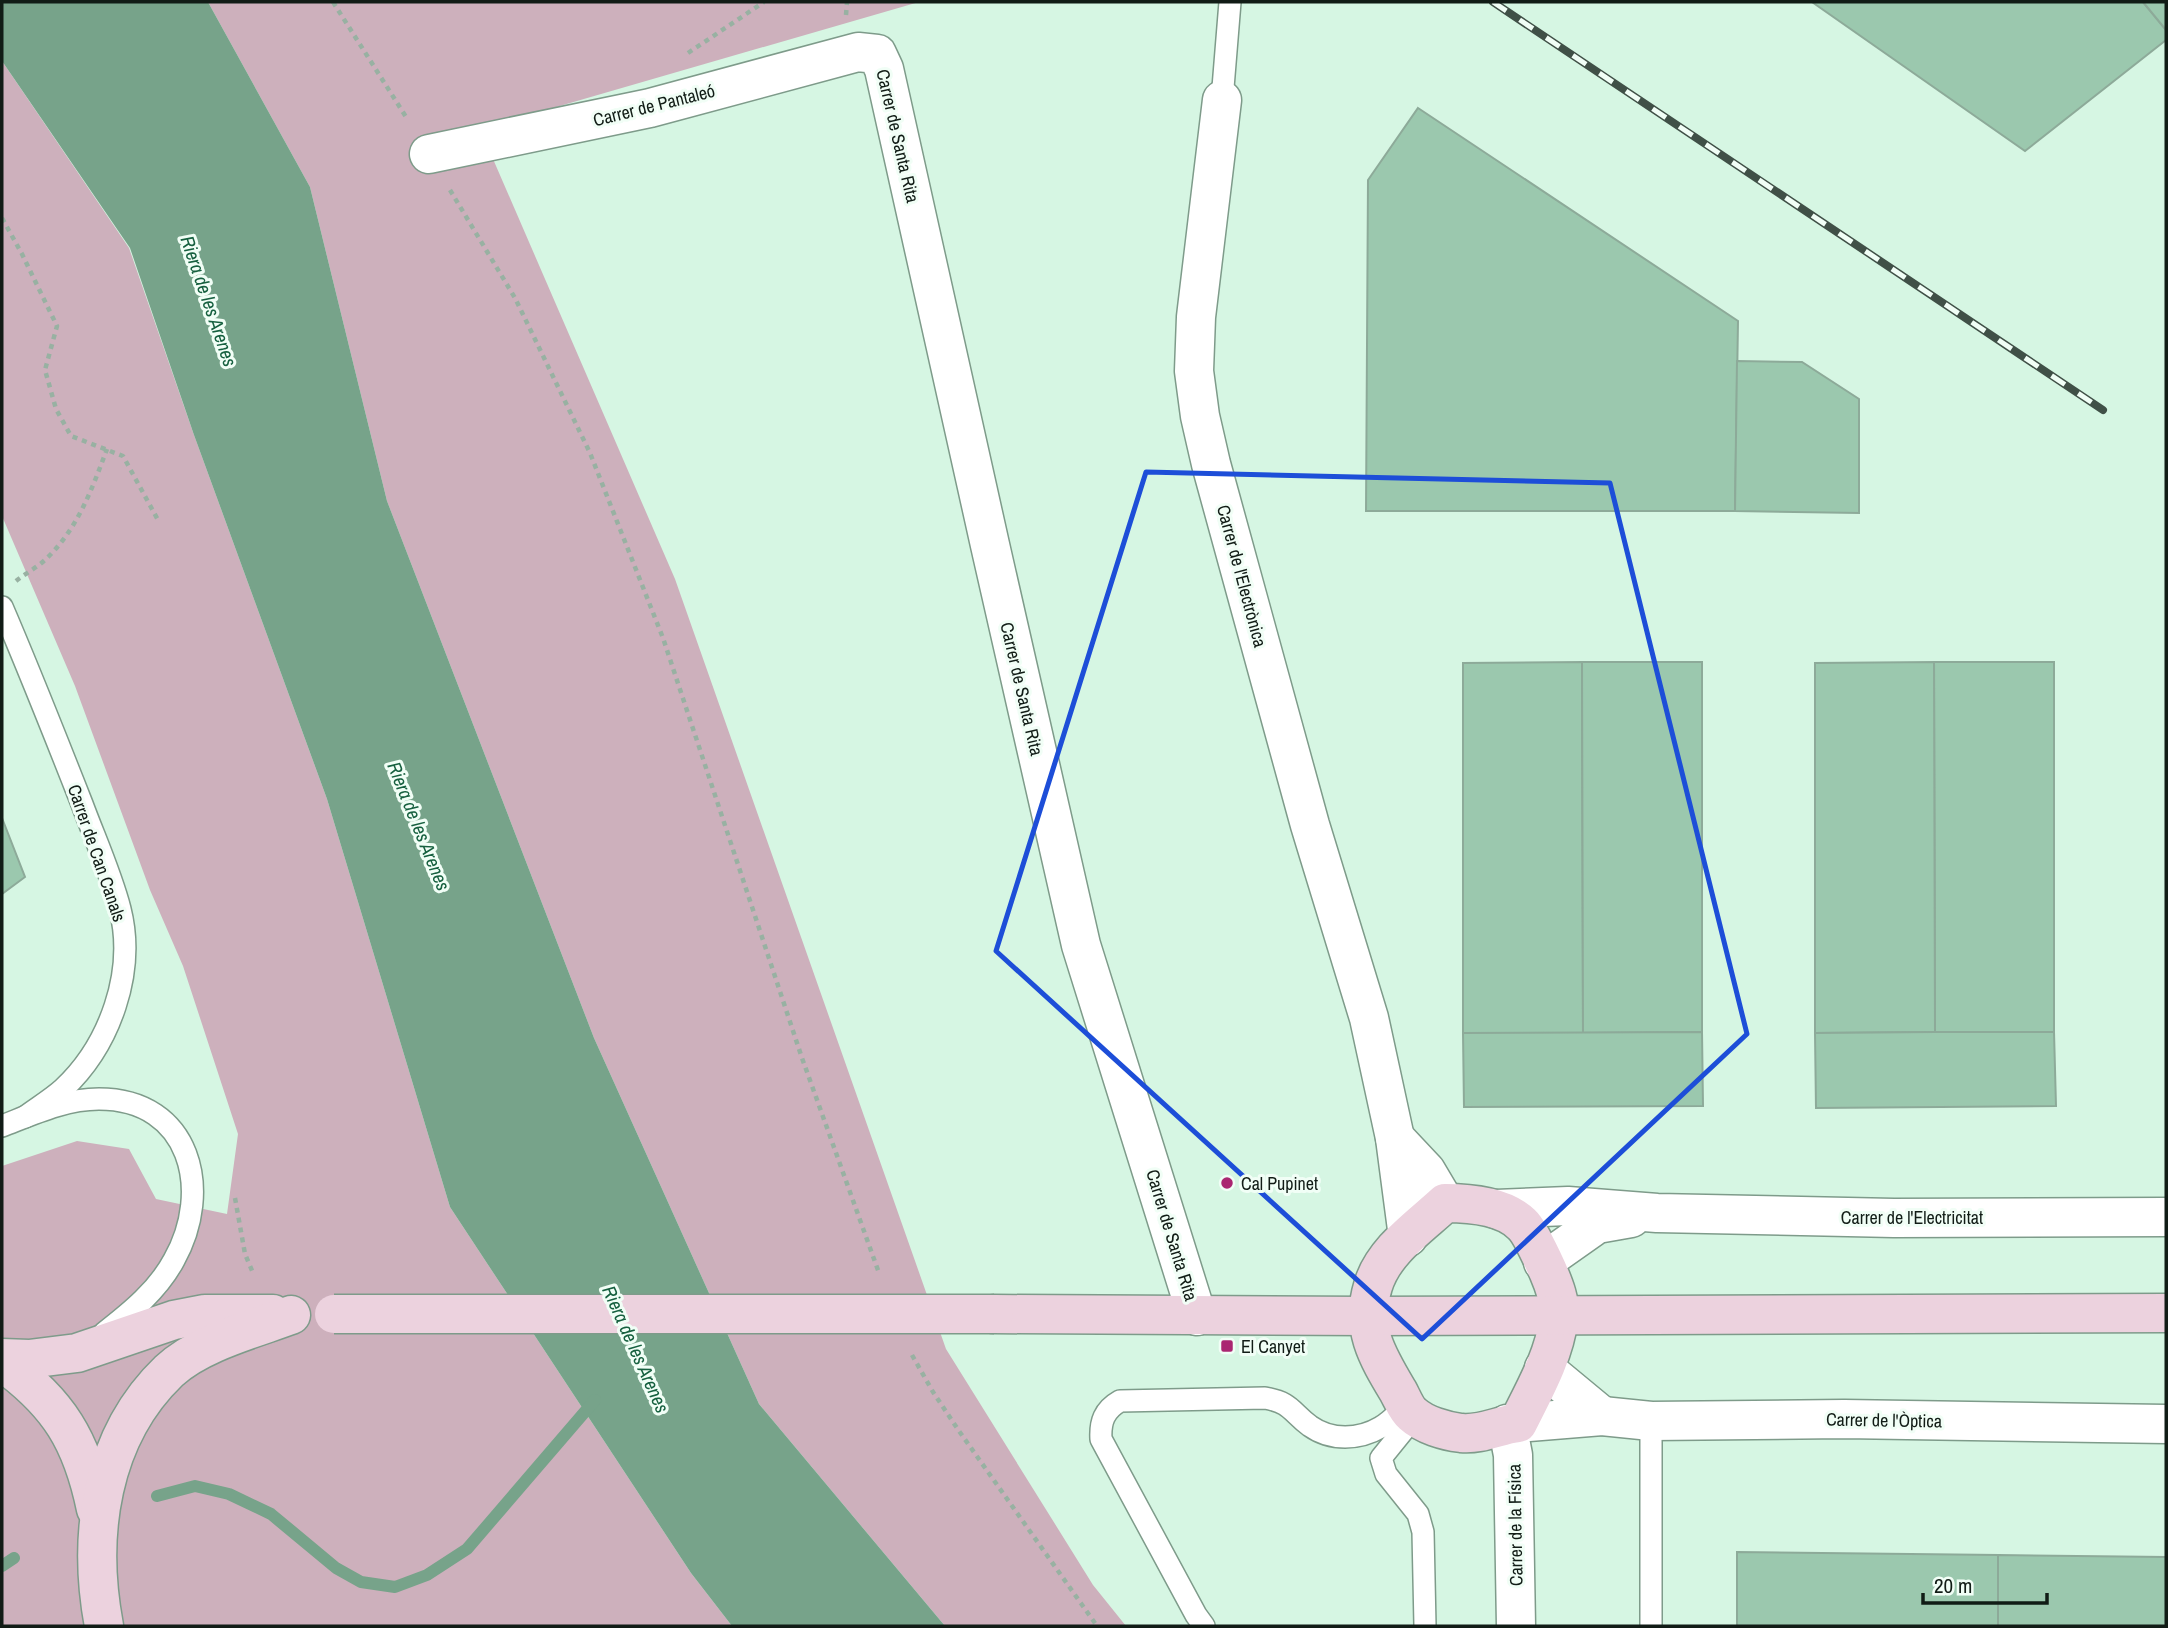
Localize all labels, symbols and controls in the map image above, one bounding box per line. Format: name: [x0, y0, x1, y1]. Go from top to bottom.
street label: Carrer de Santa Rita: [871, 67, 925, 205]
street label: Carrer de Pantaleó: [590, 78, 718, 132]
water label: Riera de les Arenes: [174, 232, 244, 370]
street label: Carrer de l'Electrònica: [1211, 502, 1273, 650]
street label: Carrer de Santa Rita: [995, 620, 1049, 758]
water label: Riera de les Arenes: [381, 758, 457, 894]
street label: Carrer de Can Canals: [62, 781, 132, 925]
street label: Carrer de Santa Rita: [1140, 1166, 1204, 1304]
place label: Cal Pupinet: [1241, 1171, 1318, 1196]
marker: Cal Pupinet: [1219, 1175, 1235, 1191]
street label: Carrer de l'Electricitat: [1841, 1205, 1983, 1230]
water label: Riera de les Arenes: [596, 1281, 676, 1417]
place label: El Canyet: [1241, 1334, 1305, 1359]
marker: El Canyet: [1219, 1338, 1235, 1354]
street label: Carrer de l'Òptica: [1826, 1406, 1942, 1434]
street label: Carrer de la Física: [1501, 1464, 1529, 1586]
scale bar: [1923, 1562, 2047, 1606]
text: 20 m: [1934, 1571, 1972, 1600]

